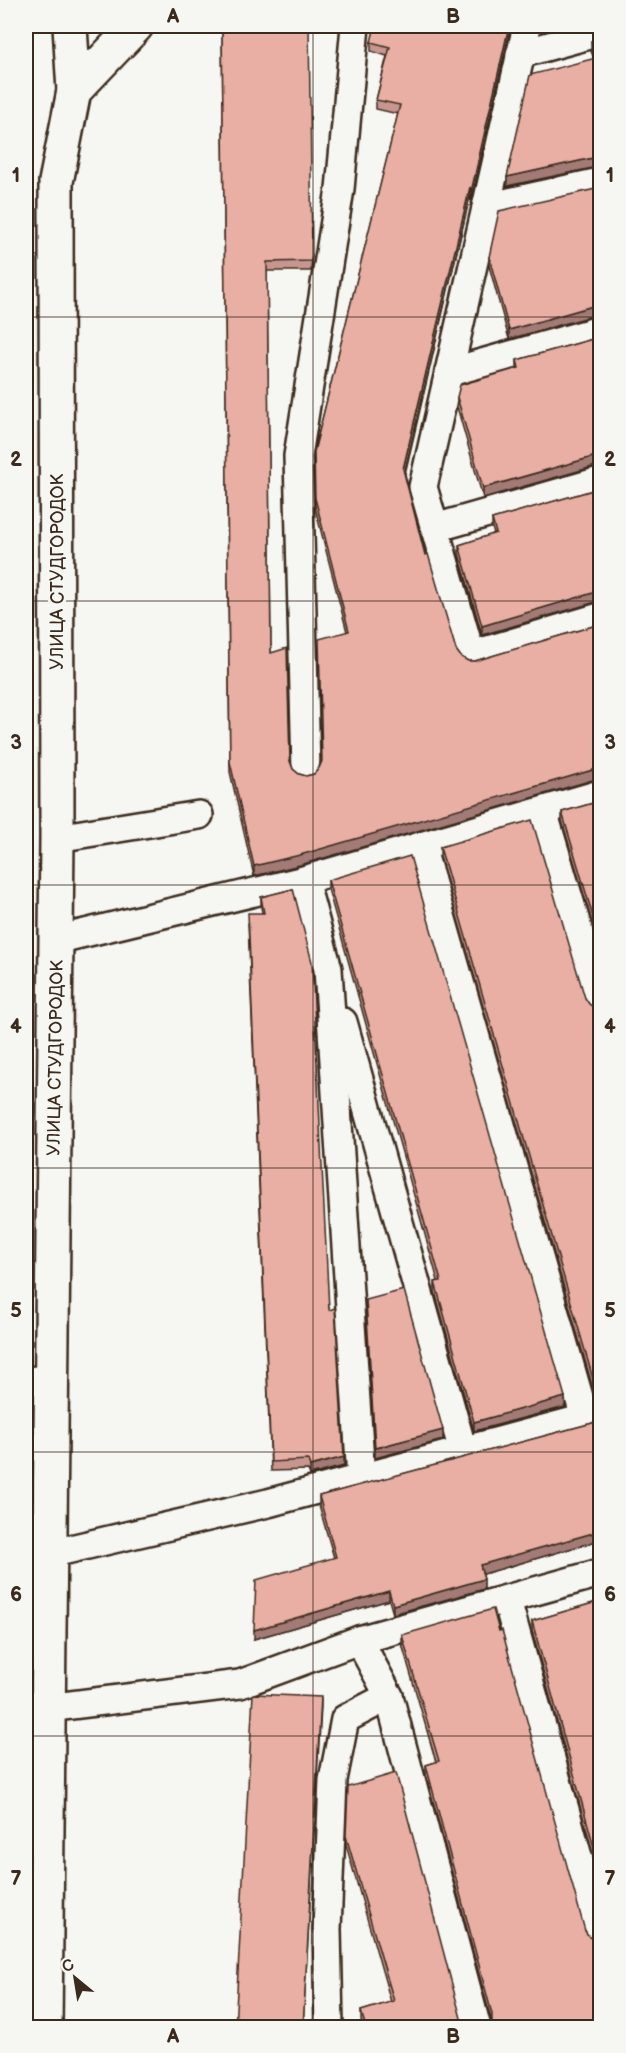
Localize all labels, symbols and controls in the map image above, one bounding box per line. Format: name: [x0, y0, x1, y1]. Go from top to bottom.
text: A: [166, 5, 180, 29]
text: B: [446, 5, 460, 29]
text: 1: [12, 164, 20, 188]
text: 1: [606, 164, 614, 188]
text: 2: [10, 448, 22, 472]
text: 2: [604, 448, 616, 472]
street label: УЛИЦА СТУДГОРОДОК: [47, 474, 68, 670]
text: 3: [10, 731, 22, 755]
text: 3: [604, 731, 616, 755]
street label: УЛИЦА СТУДГОРОДОК: [43, 959, 68, 1156]
text: 4: [10, 1015, 22, 1039]
text: 4: [604, 1015, 616, 1039]
text: 5: [10, 1299, 22, 1323]
text: 5: [604, 1299, 616, 1323]
text: 6: [10, 1583, 22, 1607]
text: 6: [604, 1583, 616, 1607]
text: 7: [10, 1867, 22, 1891]
text: 7: [604, 1867, 616, 1891]
north arrow: [45, 1948, 105, 2008]
text: С: [59, 1955, 78, 1977]
text: A: [166, 2025, 180, 2049]
text: B: [446, 2025, 460, 2049]

